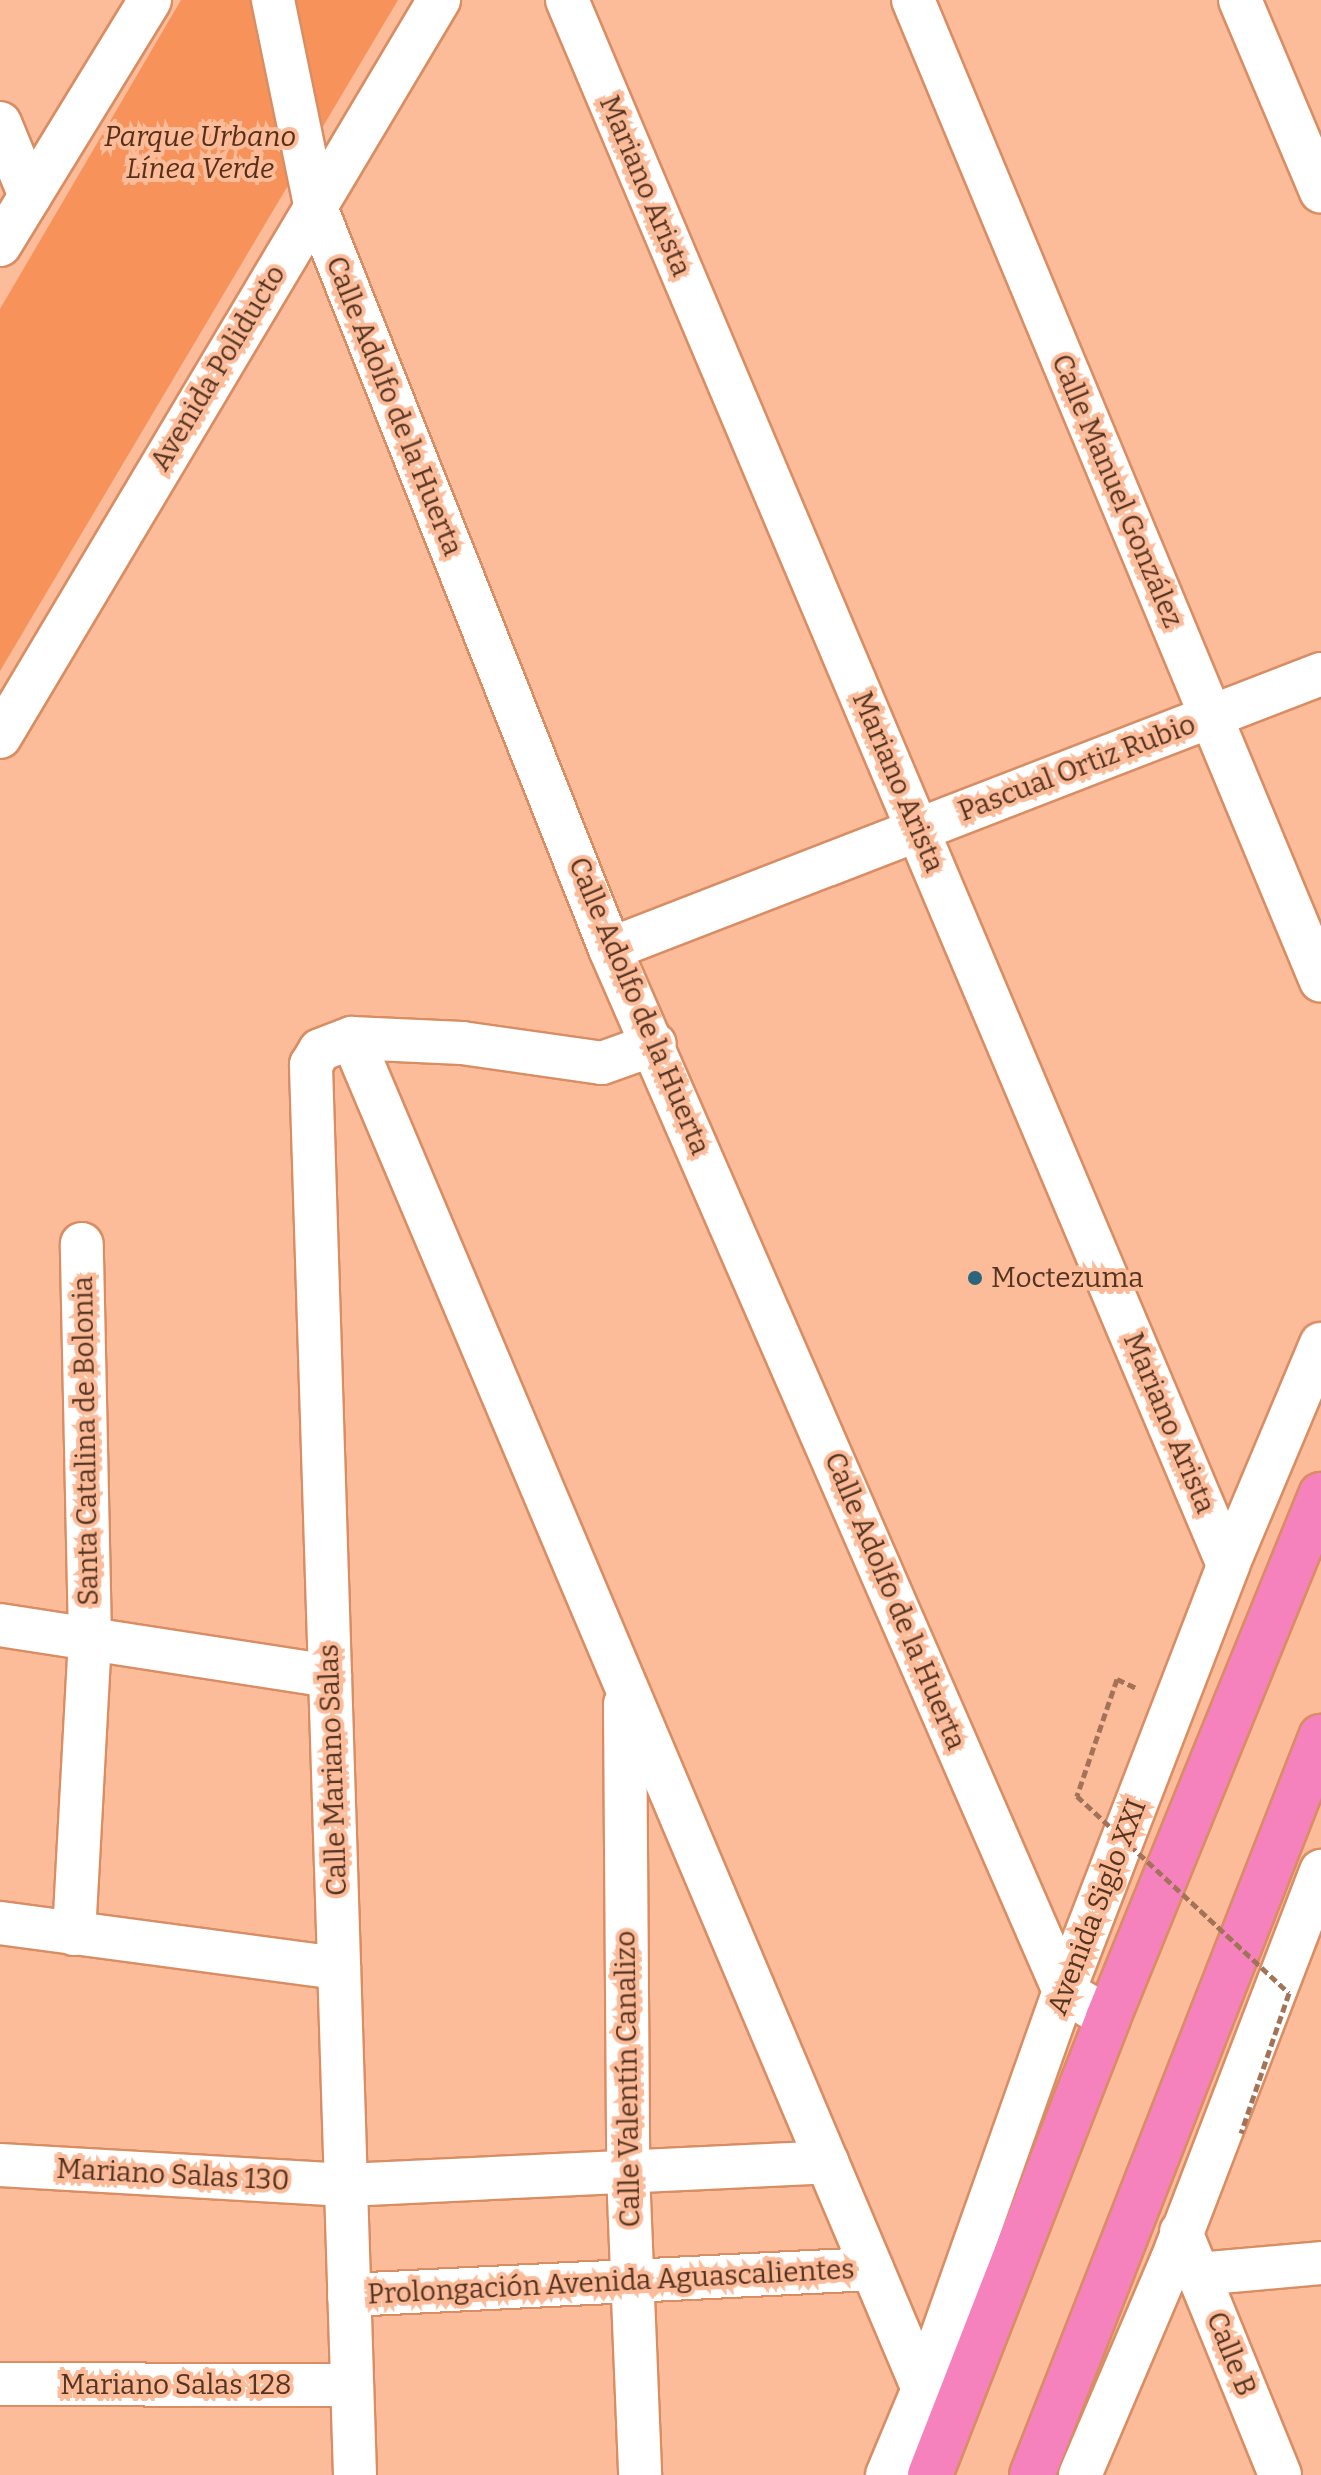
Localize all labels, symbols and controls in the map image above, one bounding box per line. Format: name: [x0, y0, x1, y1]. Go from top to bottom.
street label: Mariano Arista: [592, 91, 698, 281]
park label: Parque Urbano Línea Verde: [104, 120, 296, 186]
street label: Calle Adolfo de la Huerta: [319, 251, 469, 561]
street label: Avenida Poliducto: [143, 259, 293, 477]
street label: Calle Manuel González: [1044, 349, 1190, 633]
street label: Mariano Arista: [845, 687, 951, 877]
street label: Pascual Ortiz Rubio: [954, 707, 1200, 829]
street label: Calle Adolfo de la Huerta: [561, 852, 717, 1160]
place label: Moctezuma: [991, 1261, 1144, 1295]
marker: Moctezuma: [966, 1269, 984, 1287]
street label: Santa Catalina de Bolonia: [66, 1276, 106, 1606]
street label: Mariano Arista: [1116, 1328, 1222, 1518]
street label: Calle Adolfo de la Huerta: [817, 1447, 973, 1755]
street label: Calle Mariano Salas: [312, 1643, 354, 1897]
street label: Avenida Siglo XXI: [1040, 1795, 1154, 2019]
street label: Calle Valentín Canalizo: [609, 1930, 647, 2228]
street label: Mariano Salas 130: [56, 2152, 290, 2198]
street label: Prolongación Avenida Aguascalientes: [367, 2252, 855, 2312]
street label: Calle B: [1199, 2307, 1263, 2401]
street label: Mariano Salas 128: [60, 2368, 292, 2402]

